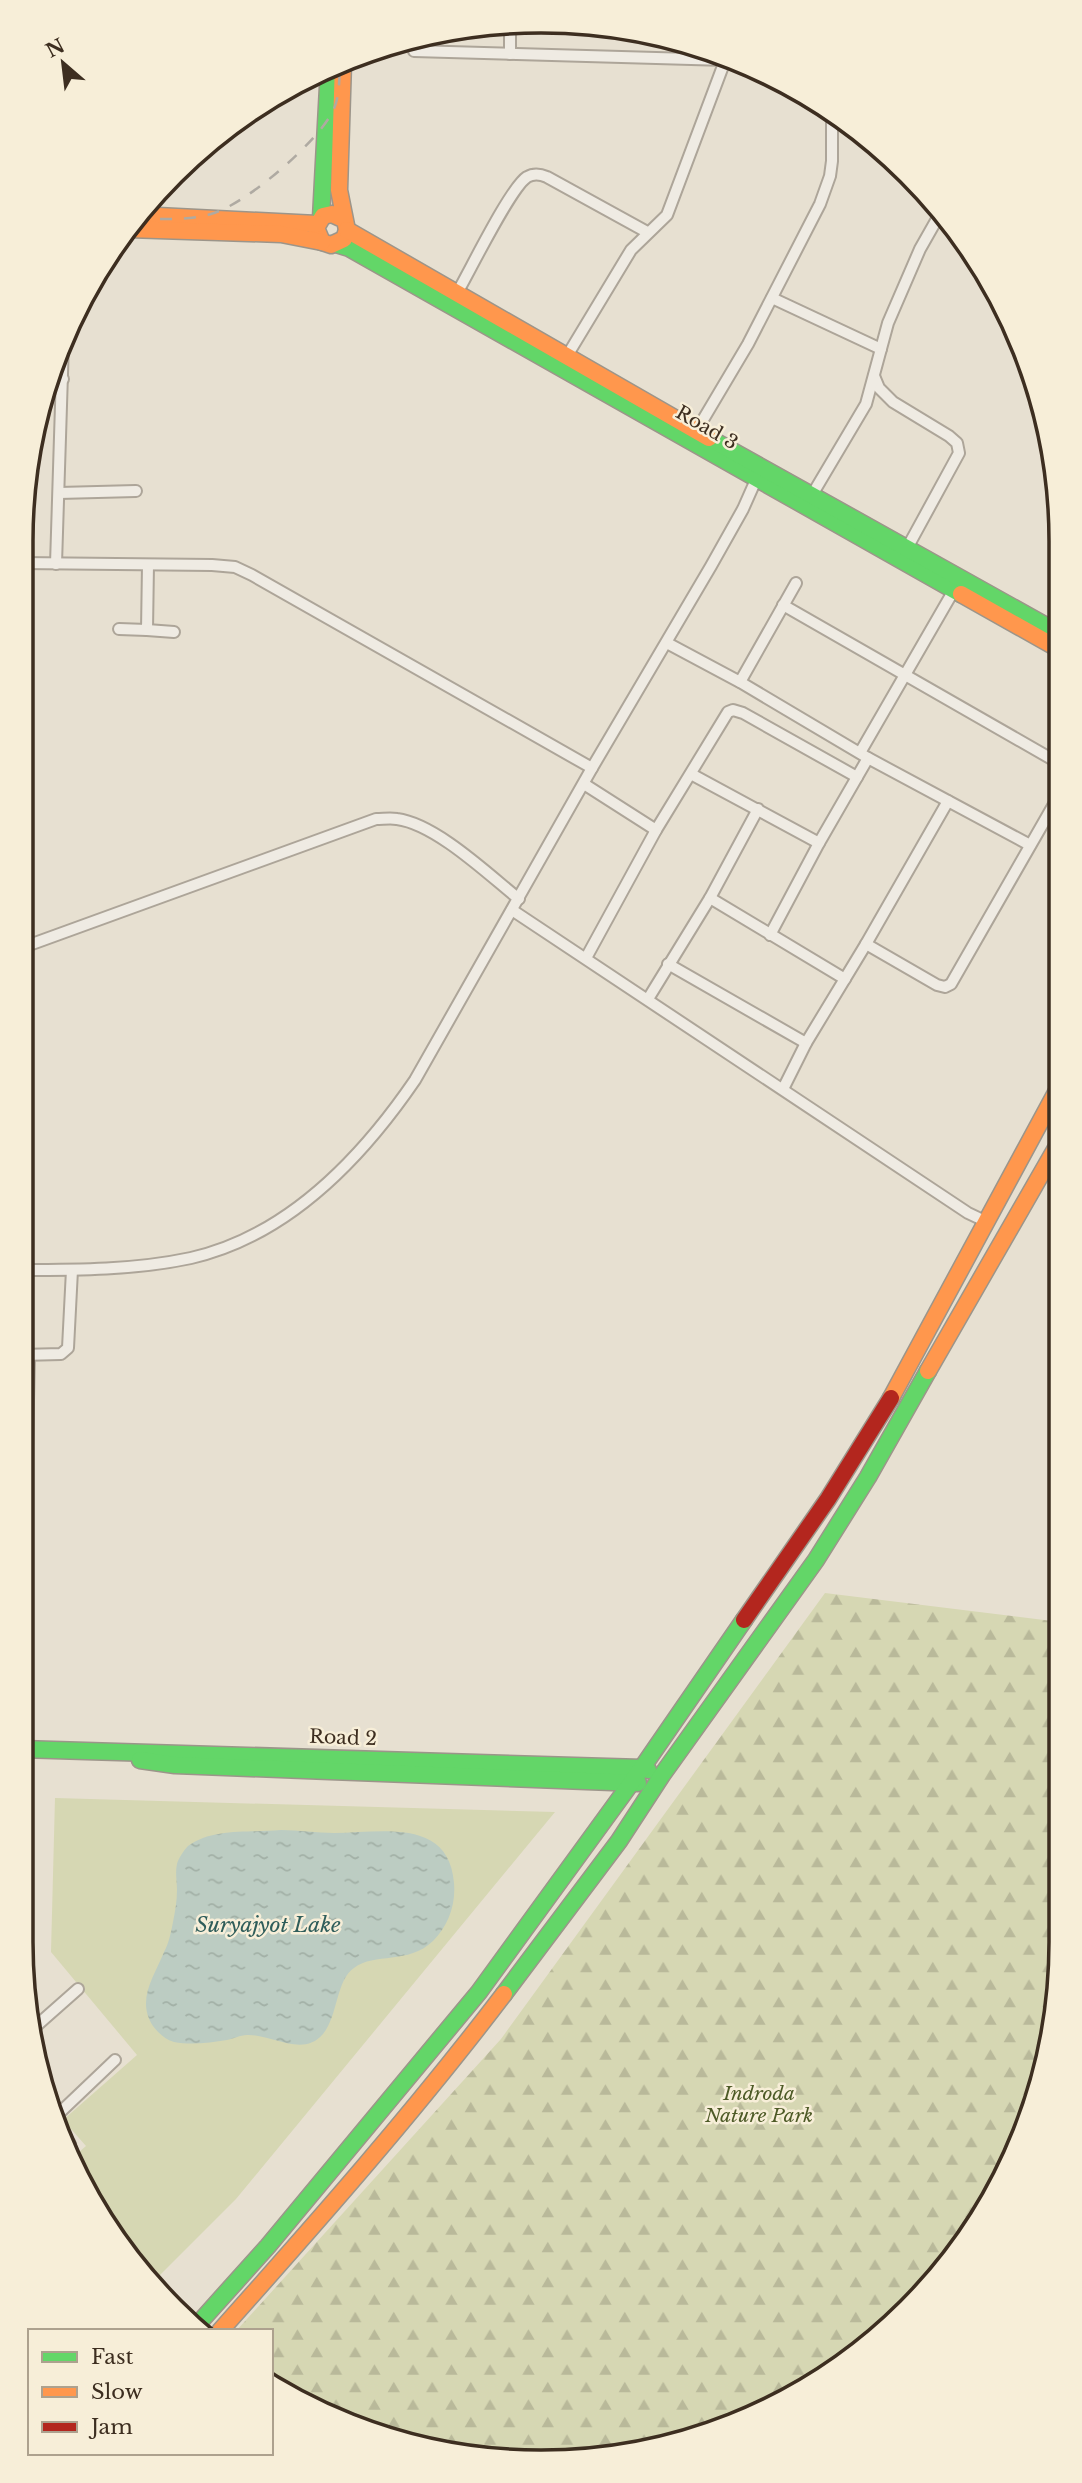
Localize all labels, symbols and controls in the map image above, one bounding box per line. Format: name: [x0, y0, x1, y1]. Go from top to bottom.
north arrow: [28, 28, 98, 98]
text: N: [42, 34, 69, 63]
street label: Road 3: [672, 401, 742, 454]
street label: Road 2: [309, 1725, 377, 1750]
water label: Suryajyot Lake: [195, 1912, 341, 1938]
park label: Indroda Nature Park: [704, 2082, 813, 2127]
legend: [28, 2329, 273, 2455]
text: Fast: [91, 2344, 133, 2370]
text: Slow: [91, 2379, 143, 2405]
text: Jam: [88, 2414, 133, 2440]

